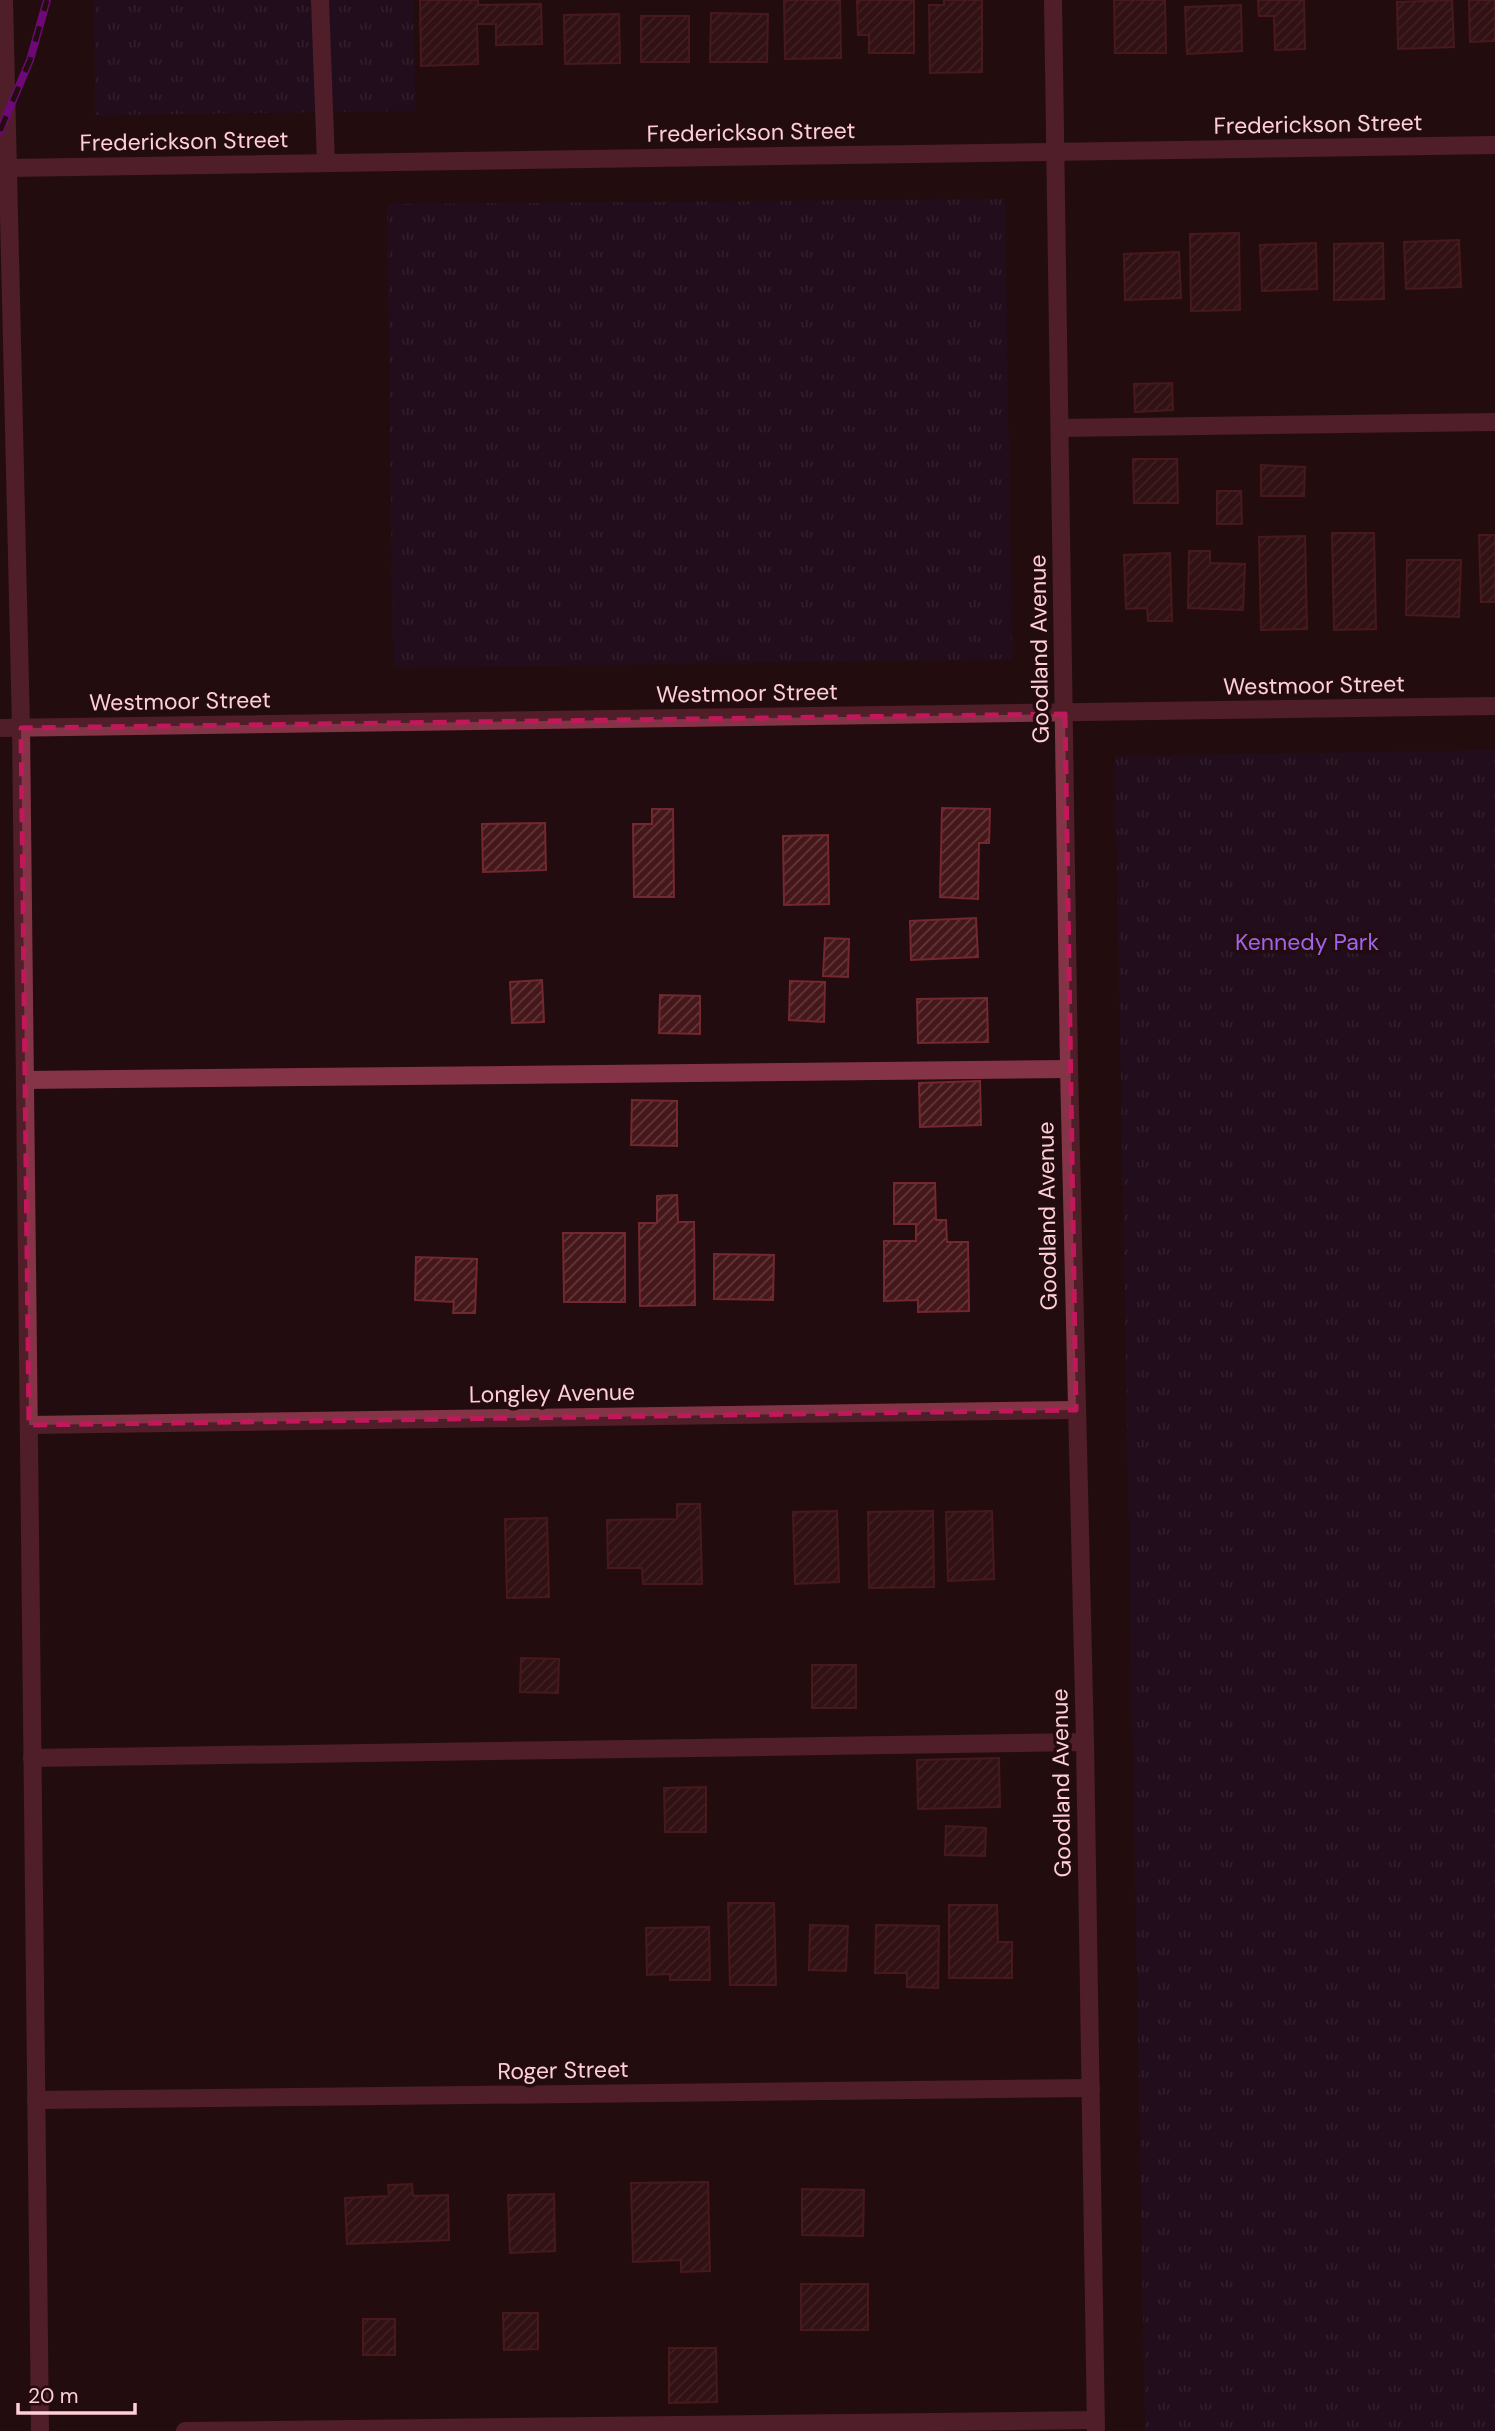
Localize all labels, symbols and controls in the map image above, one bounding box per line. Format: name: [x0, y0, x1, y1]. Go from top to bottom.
street label: Frederickson Street: [1213, 107, 1423, 141]
street label: Frederickson Street: [646, 115, 856, 149]
street label: Frederickson Street: [79, 124, 289, 158]
street label: Goodland Avenue: [1022, 554, 1056, 744]
street label: Westmoor Street: [1223, 668, 1405, 702]
street label: Westmoor Street: [656, 676, 838, 710]
street label: Westmoor Street: [89, 684, 271, 718]
park label: Kennedy Park: [1235, 927, 1379, 957]
street label: Goodland Avenue: [1030, 1121, 1064, 1311]
street label: Longley Avenue: [469, 1377, 635, 1409]
street label: Goodland Avenue: [1044, 1688, 1078, 1878]
street label: Roger Street: [497, 2054, 629, 2086]
scale bar: [18, 2372, 135, 2416]
text: 20 m: [28, 2382, 79, 2410]

